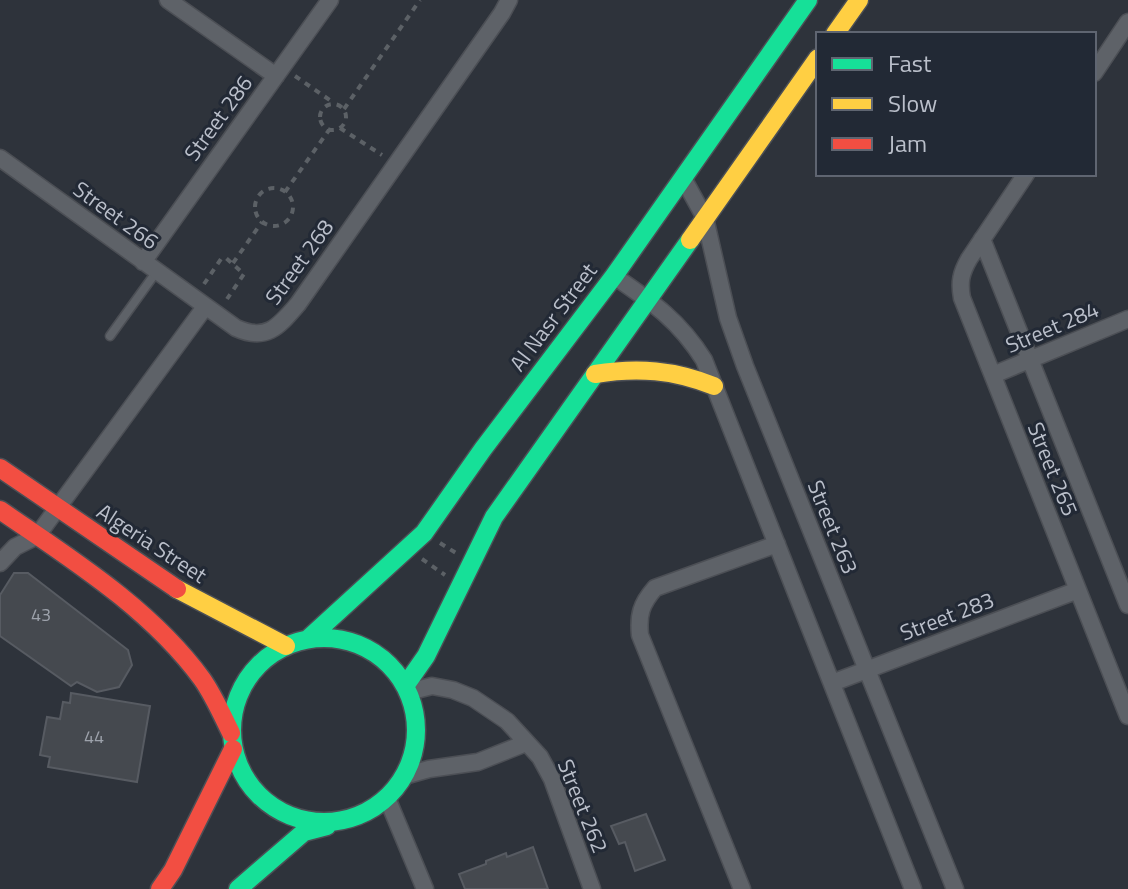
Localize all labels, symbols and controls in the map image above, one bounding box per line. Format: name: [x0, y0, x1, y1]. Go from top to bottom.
legend: [816, 32, 1096, 176]
text: Fast: [888, 45, 932, 81]
street label: Street 286: [175, 68, 261, 168]
text: Slow: [888, 85, 937, 121]
text: Jam: [888, 125, 927, 161]
street label: Street 266: [66, 172, 166, 258]
street label: Street 268: [256, 212, 342, 312]
street label: Al Nasr Street: [501, 255, 605, 378]
street label: Street 284: [1000, 292, 1104, 362]
street label: Street 265: [1019, 417, 1087, 521]
street label: Street 263: [799, 475, 867, 579]
street label: Algeria Street: [90, 495, 214, 592]
street label: Street 283: [895, 582, 999, 650]
house number: 43: [31, 601, 51, 628]
house number: 44: [84, 723, 104, 750]
street label: Street 262: [549, 754, 617, 858]

